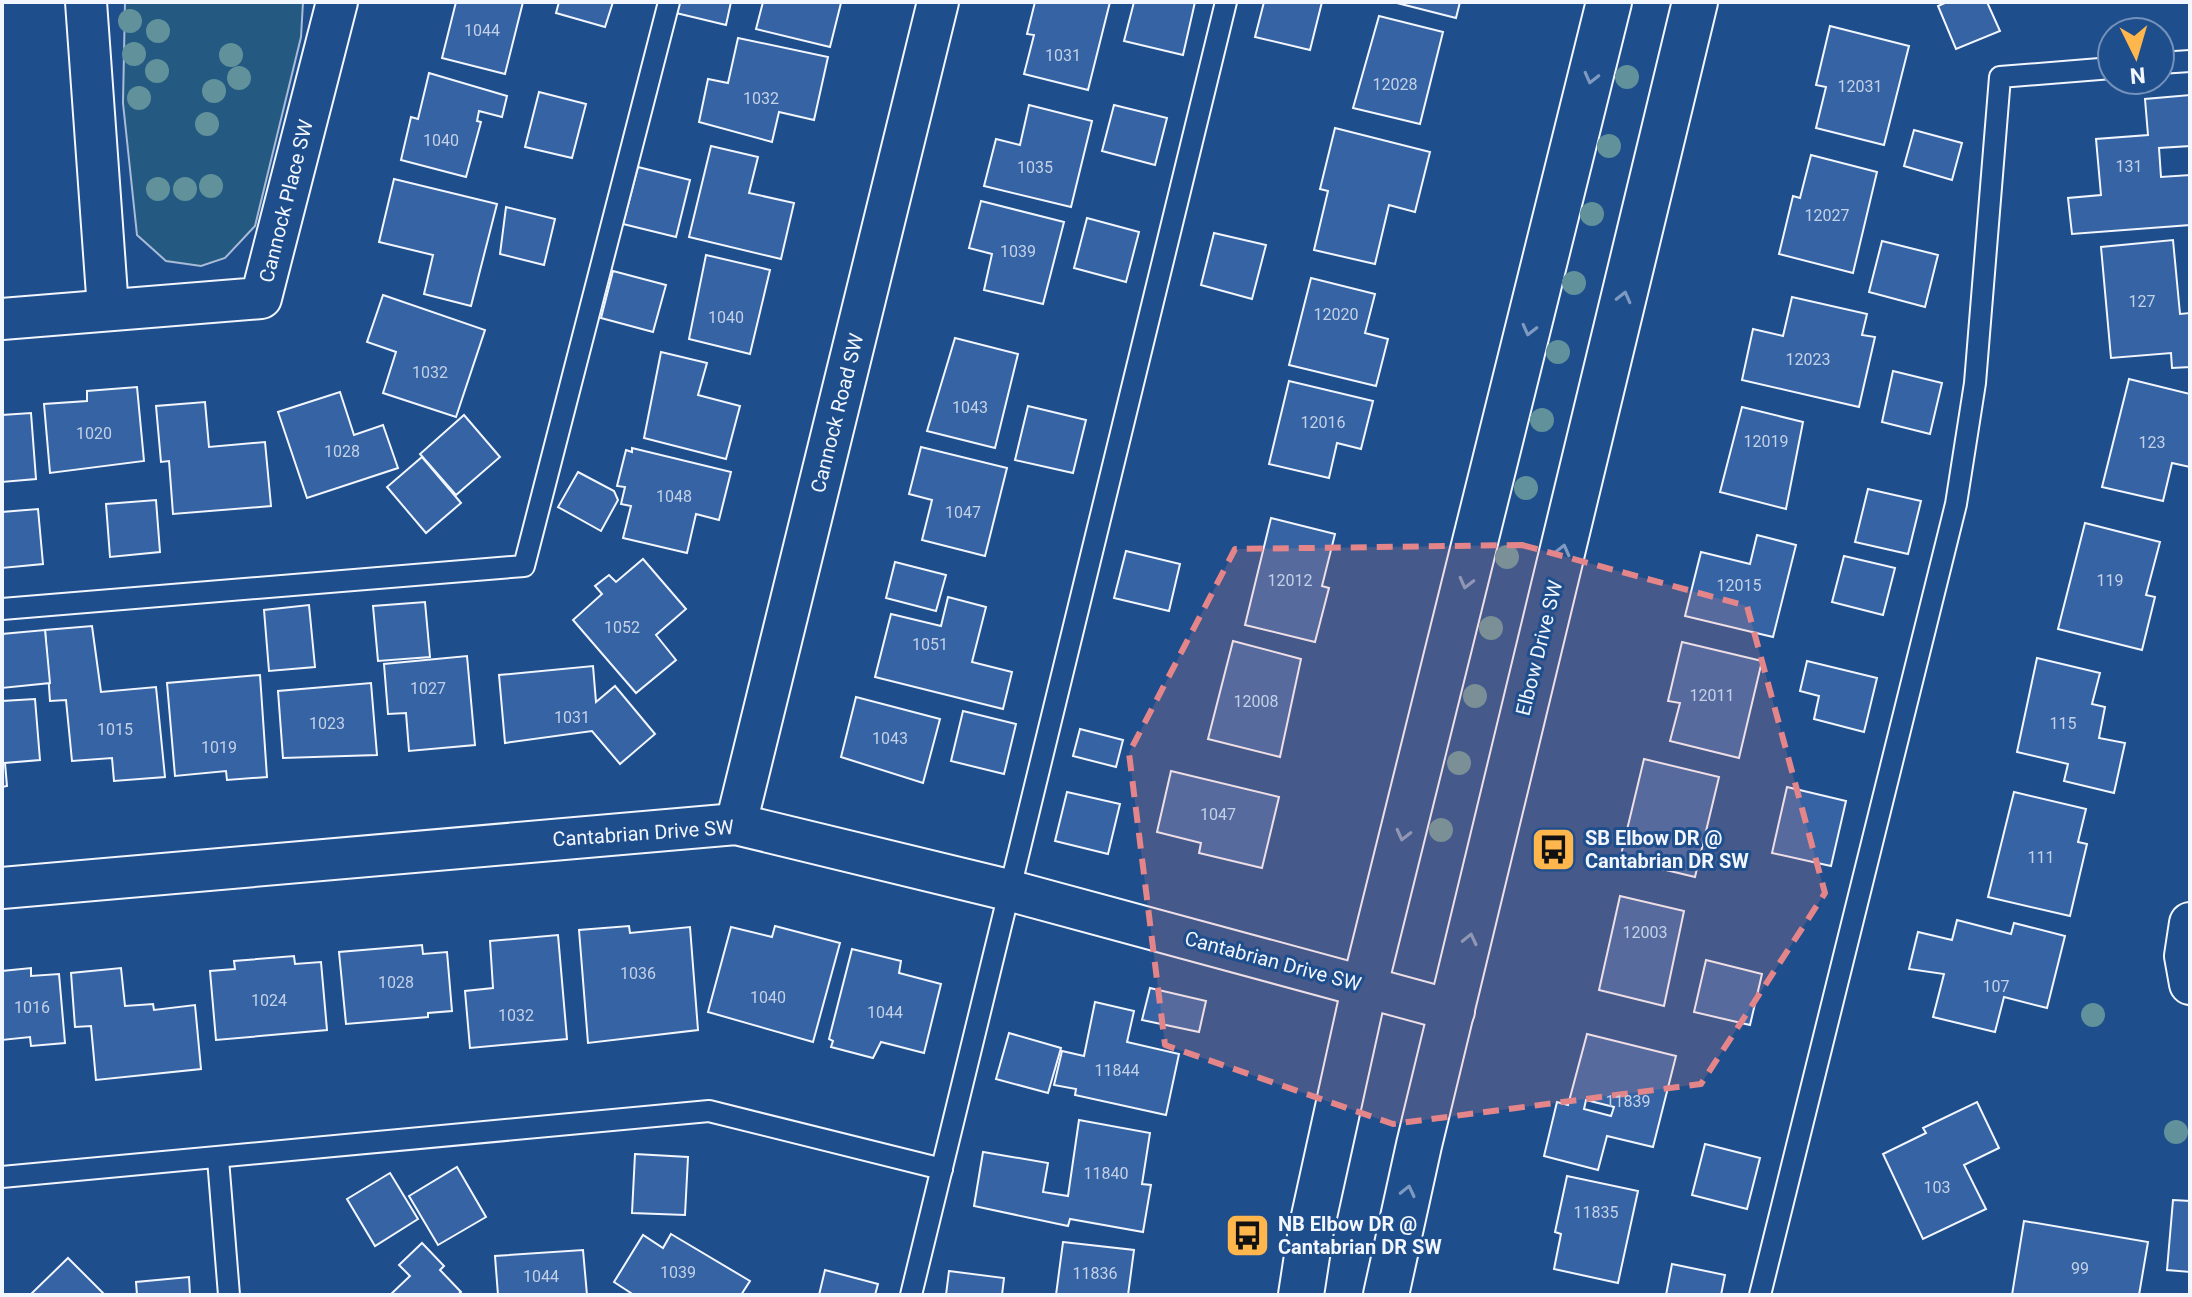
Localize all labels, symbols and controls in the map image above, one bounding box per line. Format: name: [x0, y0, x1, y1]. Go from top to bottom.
north arrow: [2096, 16, 2176, 96]
house number: 1044: [464, 21, 500, 40]
house number: 1031: [1045, 46, 1081, 65]
text: N: [2129, 62, 2147, 89]
one-way arrow: [1584, 71, 1601, 84]
house number: 12028: [1373, 75, 1417, 94]
house number: 12031: [1838, 77, 1882, 96]
house number: 1032: [743, 89, 779, 108]
street label: Cannock Place SW: [254, 117, 318, 285]
house number: 1040: [423, 131, 459, 150]
house number: 131: [2116, 157, 2142, 176]
house number: 1035: [1017, 158, 1053, 177]
house number: 12027: [1805, 206, 1849, 225]
house number: 1039: [1000, 242, 1036, 261]
one-way arrow: [1615, 291, 1632, 305]
house number: 127: [2129, 292, 2155, 311]
house number: 12020: [1314, 305, 1358, 324]
house number: 1040: [708, 308, 744, 327]
one-way arrow: [1521, 323, 1538, 337]
street label: Cannock Road SW: [806, 331, 868, 495]
house number: 12023: [1786, 350, 1830, 369]
house number: 1032: [412, 363, 448, 382]
house number: 1043: [952, 398, 988, 417]
house number: 12016: [1301, 413, 1345, 432]
house number: 1020: [76, 424, 112, 443]
house number: 12019: [1744, 432, 1788, 451]
house number: 123: [2139, 433, 2165, 452]
house number: 1028: [324, 442, 360, 461]
house number: 1048: [656, 487, 692, 506]
house number: 1047: [945, 503, 981, 522]
one-way arrow: [1554, 544, 1571, 557]
house number: 12012: [1268, 571, 1312, 590]
house number: 119: [2097, 571, 2123, 590]
one-way arrow: [1458, 575, 1475, 589]
house number: 12015: [1717, 576, 1761, 595]
street label: Elbow Drive SW: [1511, 578, 1567, 718]
house number: 1052: [604, 618, 640, 637]
house number: 1051: [912, 635, 948, 654]
house number: 1027: [410, 679, 446, 698]
house number: 12011: [1690, 686, 1734, 705]
house number: 12008: [1234, 692, 1278, 711]
house number: 1031: [554, 708, 590, 727]
house number: 1023: [309, 714, 345, 733]
house number: 115: [2050, 714, 2076, 733]
house number: 1015: [97, 720, 133, 739]
house number: 1043: [872, 729, 908, 748]
house number: 1019: [201, 738, 237, 757]
house number: 1047: [1200, 805, 1236, 824]
street label: Cantabrian Drive SW: [552, 815, 735, 851]
bus stop icon: SB Elbow DR @ Cantabrian DR SW: [1530, 826, 1578, 874]
place label: SB Elbow DR @ Cantabrian DR SW: [1585, 826, 1749, 873]
one-way arrow: [1395, 827, 1412, 841]
house number: 111: [2028, 848, 2054, 867]
house number: 12003: [1623, 923, 1667, 942]
street label: Cantabrian Drive SW: [1182, 926, 1364, 996]
one-way arrow: [1461, 933, 1478, 946]
house number: 1036: [620, 964, 656, 983]
house number: 1028: [378, 973, 414, 992]
house number: 107: [1983, 977, 2009, 996]
house number: 1040: [750, 988, 786, 1007]
house number: 1024: [251, 991, 287, 1010]
house number: 1016: [14, 998, 50, 1017]
house number: 1044: [867, 1003, 903, 1022]
house number: 1032: [498, 1006, 534, 1025]
house number: 11844: [1095, 1061, 1139, 1080]
house number: 11839: [1606, 1092, 1650, 1111]
house number: 11840: [1084, 1164, 1128, 1183]
house number: 103: [1924, 1178, 1950, 1197]
one-way arrow: [1398, 1185, 1415, 1199]
house number: 11835: [1574, 1203, 1618, 1222]
bus stop icon: NB Elbow DR @ Cantabrian DR SW: [1223, 1212, 1271, 1260]
place label: NB Elbow DR @ Cantabrian DR SW: [1278, 1212, 1442, 1259]
house number: 99: [2071, 1259, 2089, 1278]
house number: 1039: [660, 1263, 696, 1282]
house number: 11836: [1073, 1264, 1117, 1283]
house number: 1044: [523, 1267, 559, 1286]

